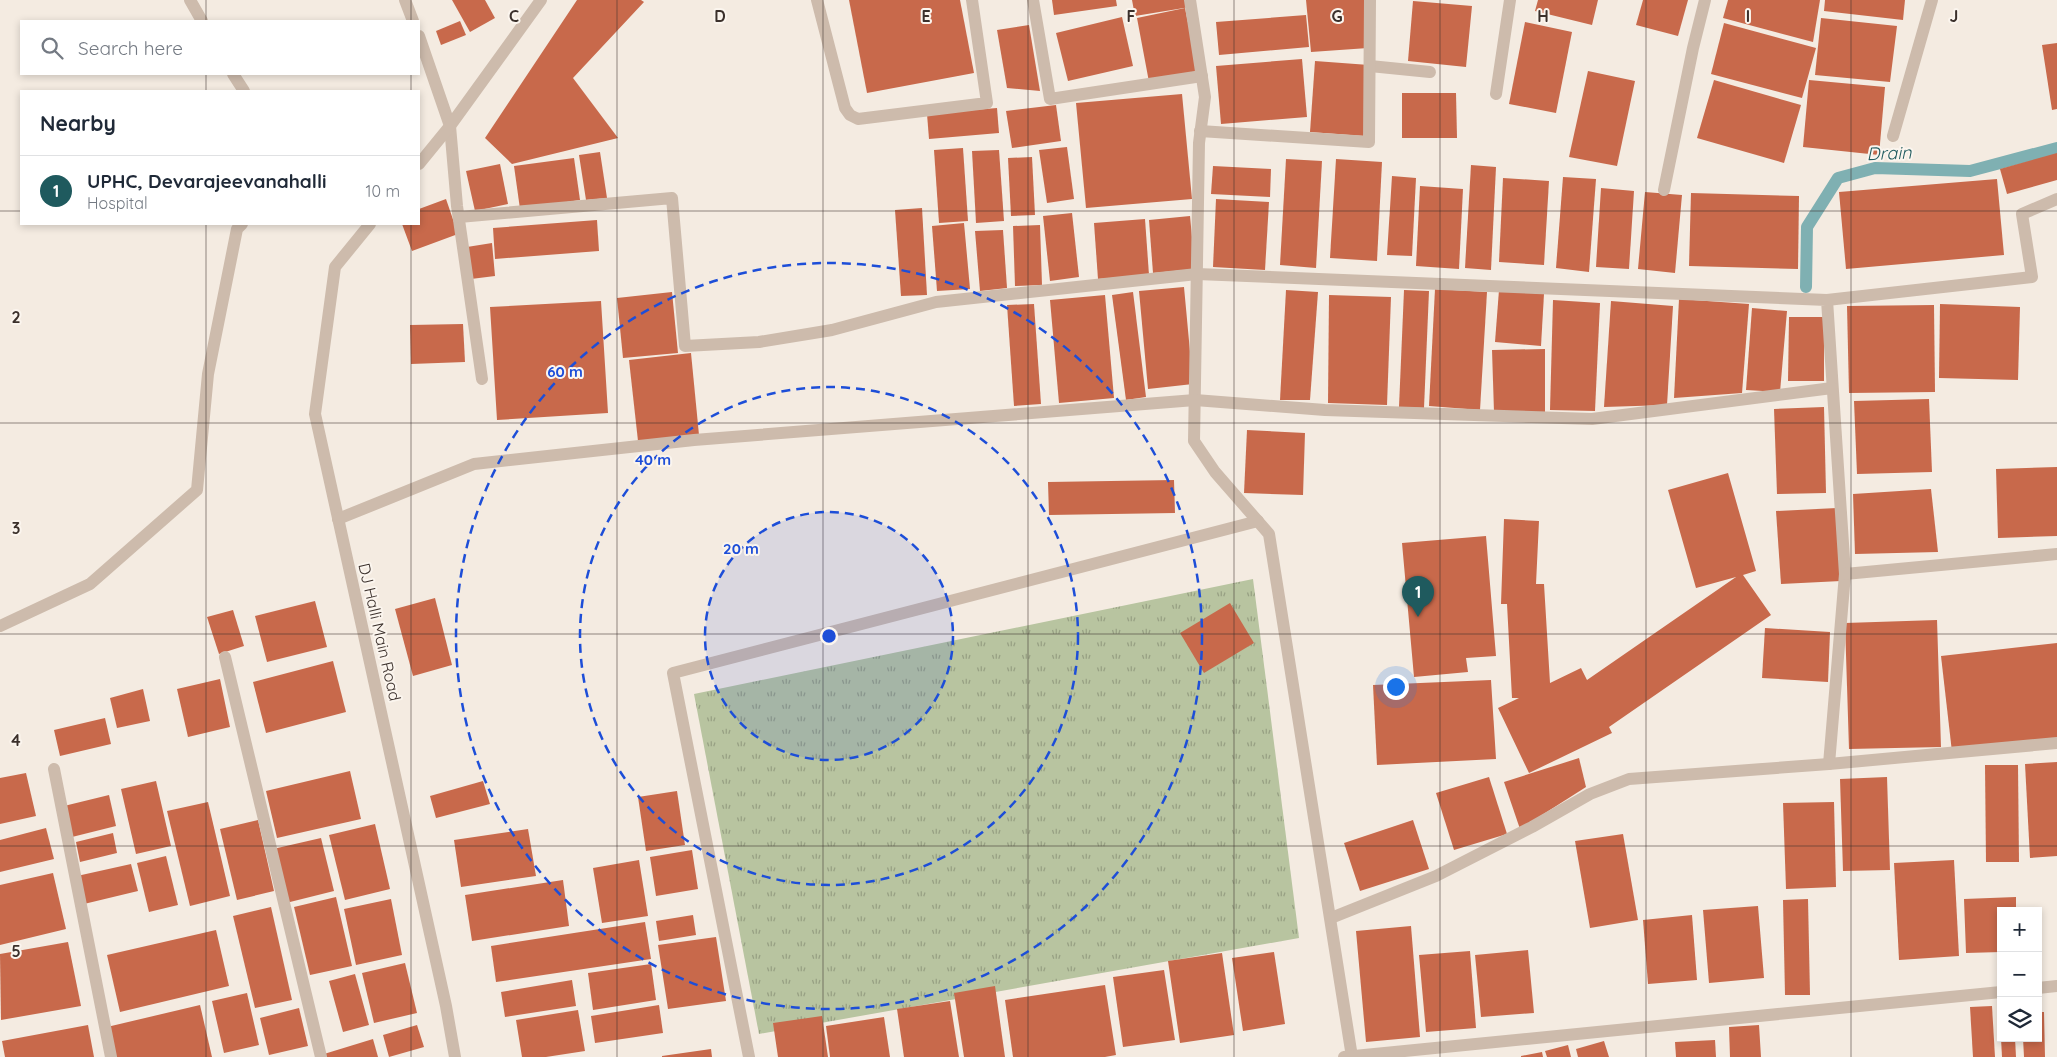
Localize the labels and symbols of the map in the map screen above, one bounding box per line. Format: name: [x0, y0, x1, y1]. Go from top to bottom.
text: C: [509, 6, 519, 26]
text: D: [714, 6, 726, 26]
text: E: [921, 6, 931, 26]
text: F: [1127, 6, 1136, 26]
text: G: [1331, 6, 1343, 26]
text: H: [1537, 6, 1549, 26]
text: I: [1746, 6, 1750, 26]
text: J: [1950, 6, 1958, 26]
water label: Drain: [1866, 141, 1912, 165]
text: 2: [11, 307, 21, 327]
text: 60 m: [547, 362, 583, 381]
text: 40 m: [635, 450, 671, 469]
text: 3: [12, 518, 20, 538]
text: 20 m: [723, 539, 759, 558]
street label: DJ Halli Main Road: [354, 561, 406, 703]
pin: 1: [1402, 576, 1434, 617]
centre of rings: [820, 627, 838, 645]
your location: [1383, 674, 1409, 700]
text: 4: [11, 730, 21, 750]
text: 5: [11, 941, 21, 961]

